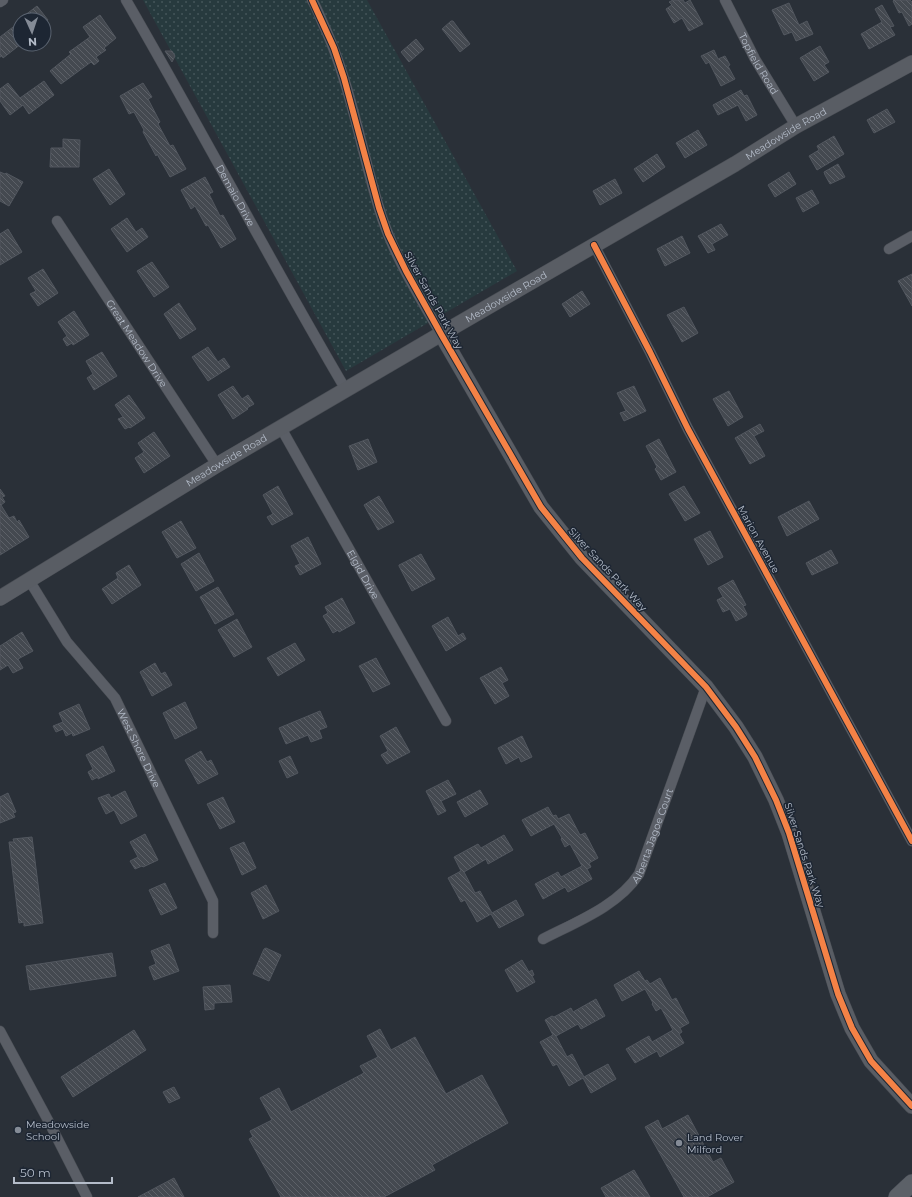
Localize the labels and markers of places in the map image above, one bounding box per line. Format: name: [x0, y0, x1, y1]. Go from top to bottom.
place label: Meadowside School: [26, 1118, 89, 1143]
marker: Meadowside School: [13, 1125, 23, 1135]
place label: Land Rover Milford: [687, 1131, 744, 1156]
marker: Land Rover Milford: [674, 1138, 684, 1148]

